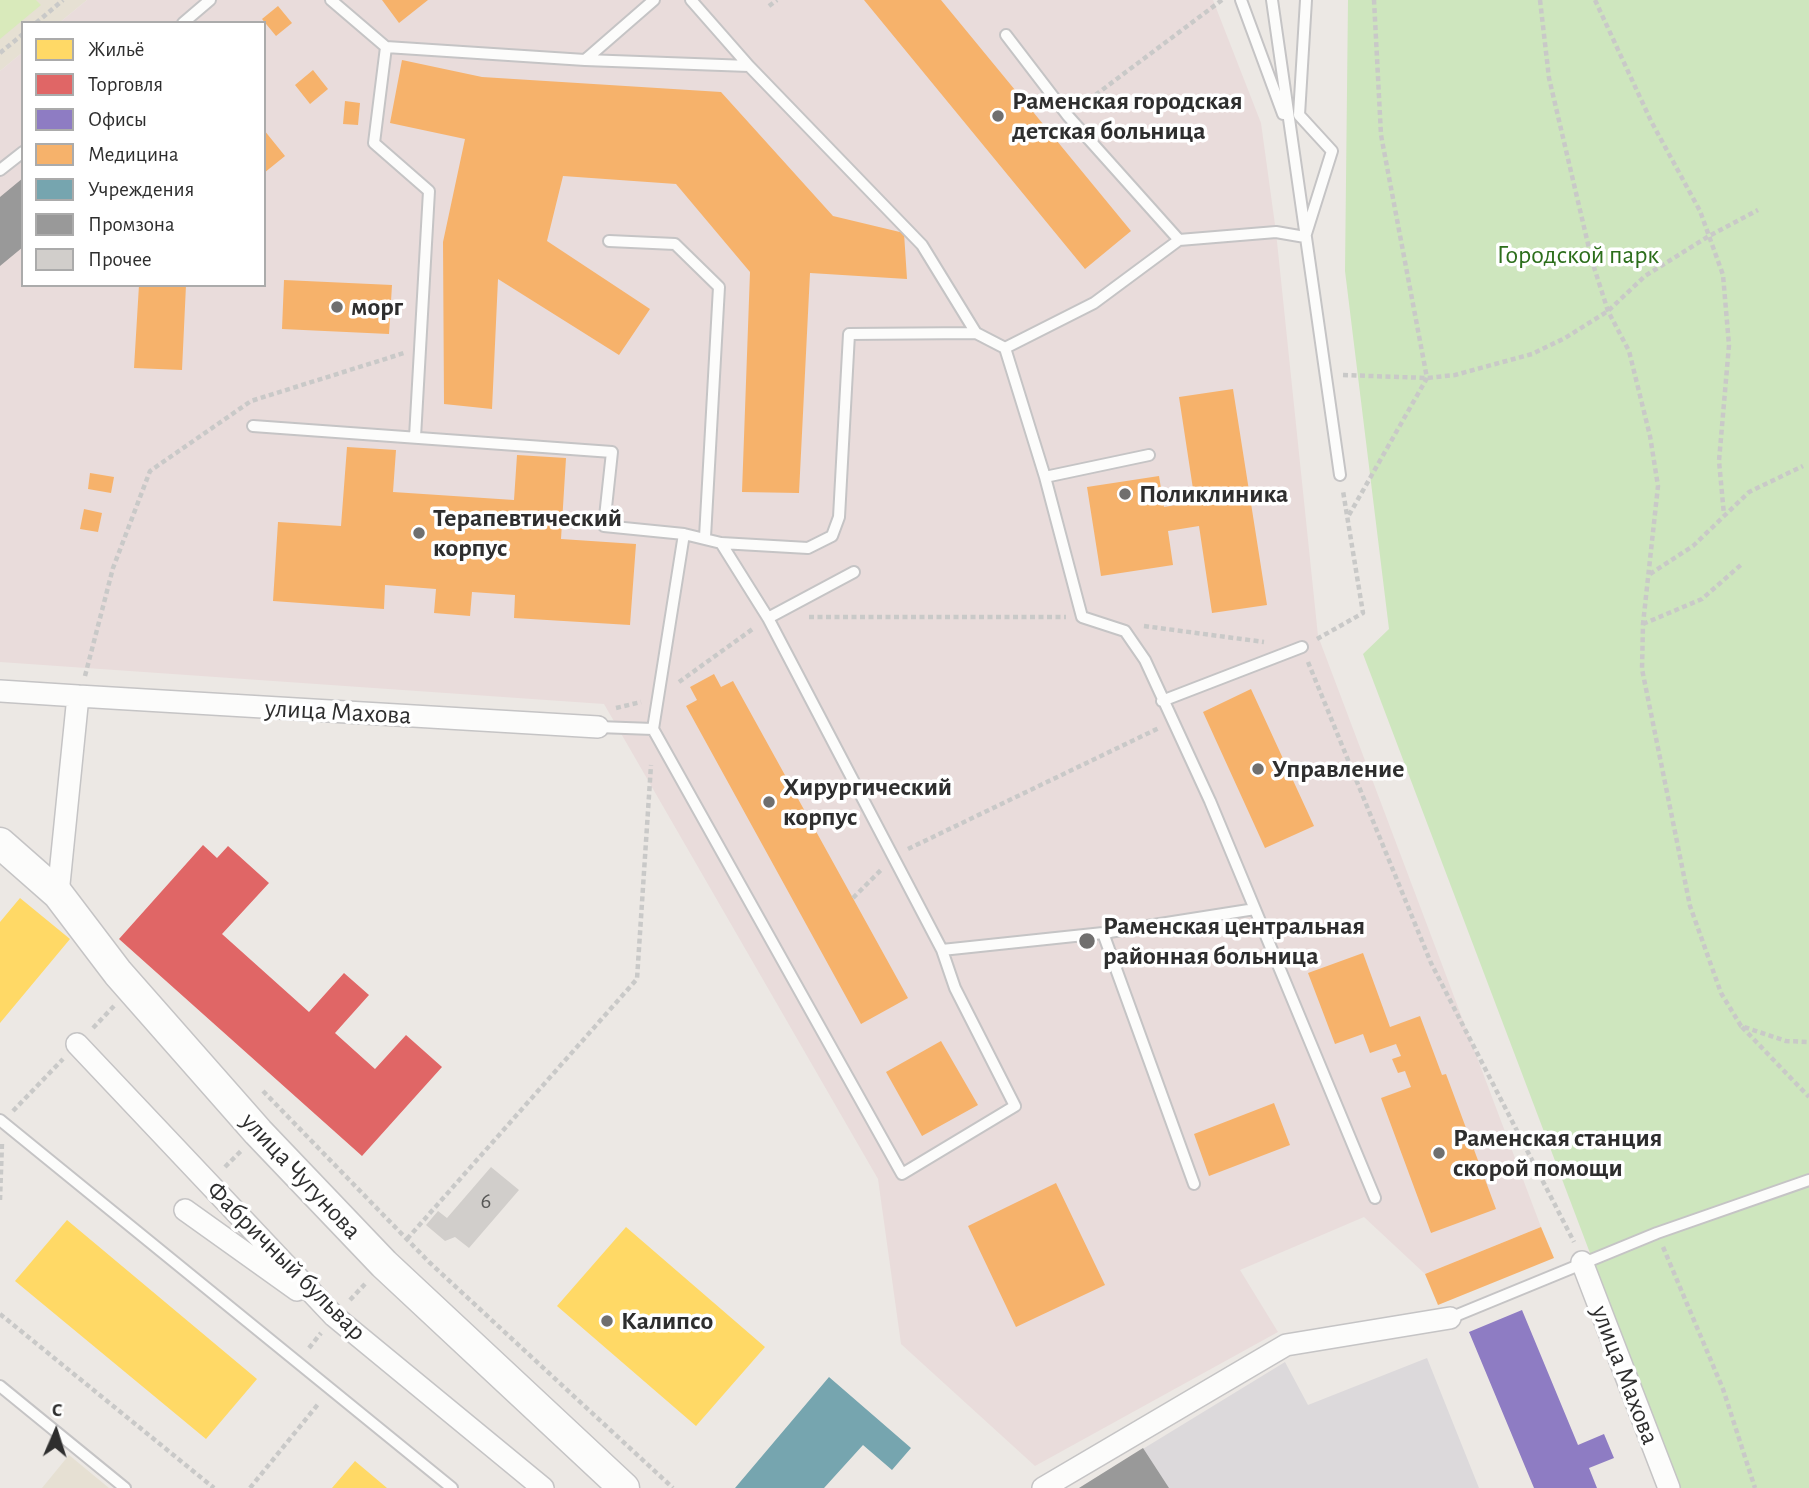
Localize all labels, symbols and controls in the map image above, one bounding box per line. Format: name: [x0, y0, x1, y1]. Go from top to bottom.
legend: [21, 21, 266, 287]
text: Жильё: [88, 39, 144, 60]
text: Торговля: [88, 74, 163, 95]
place label: Раменская городская детская больница: [1012, 85, 1243, 146]
marker: Раменская городская детская больница: [990, 108, 1006, 124]
text: Офисы: [88, 109, 147, 130]
text: Медицина: [88, 144, 179, 165]
text: Учреждения: [88, 179, 194, 200]
text: Промзона: [88, 214, 175, 235]
park label: Городской парк: [1497, 239, 1659, 271]
text: Прочее: [88, 249, 152, 270]
place label: морг: [351, 291, 403, 323]
marker: морг: [329, 299, 345, 315]
place label: Поликлиника: [1139, 478, 1288, 510]
marker: Поликлиника: [1117, 486, 1133, 502]
place label: Терапевтический корпус: [433, 502, 622, 564]
marker: Терапевтический корпус: [411, 525, 427, 541]
street label: улица Махова: [264, 693, 412, 731]
place label: Управление: [1272, 753, 1404, 785]
marker: Управление: [1250, 761, 1266, 777]
place label: Хирургический корпус: [783, 771, 952, 832]
marker: Хирургический корпус: [761, 794, 777, 810]
place label: Раменская центральная районная больница: [1103, 910, 1365, 972]
marker: Раменская центральная районная больница: [1077, 931, 1097, 951]
street label: улица Чугунова: [234, 1106, 368, 1246]
place label: Раменская станция скорой помощи: [1453, 1122, 1662, 1184]
marker: Раменская станция скорой помощи: [1431, 1145, 1447, 1161]
street label: Фабричный бульвар: [200, 1175, 372, 1347]
house number: 6: [481, 1187, 491, 1215]
street label: улица Махова: [1584, 1301, 1666, 1449]
place label: Калипсо: [621, 1305, 713, 1337]
marker: Калипсо: [599, 1313, 615, 1329]
north arrow: [21, 1397, 91, 1467]
text: С: [51, 1401, 63, 1420]

